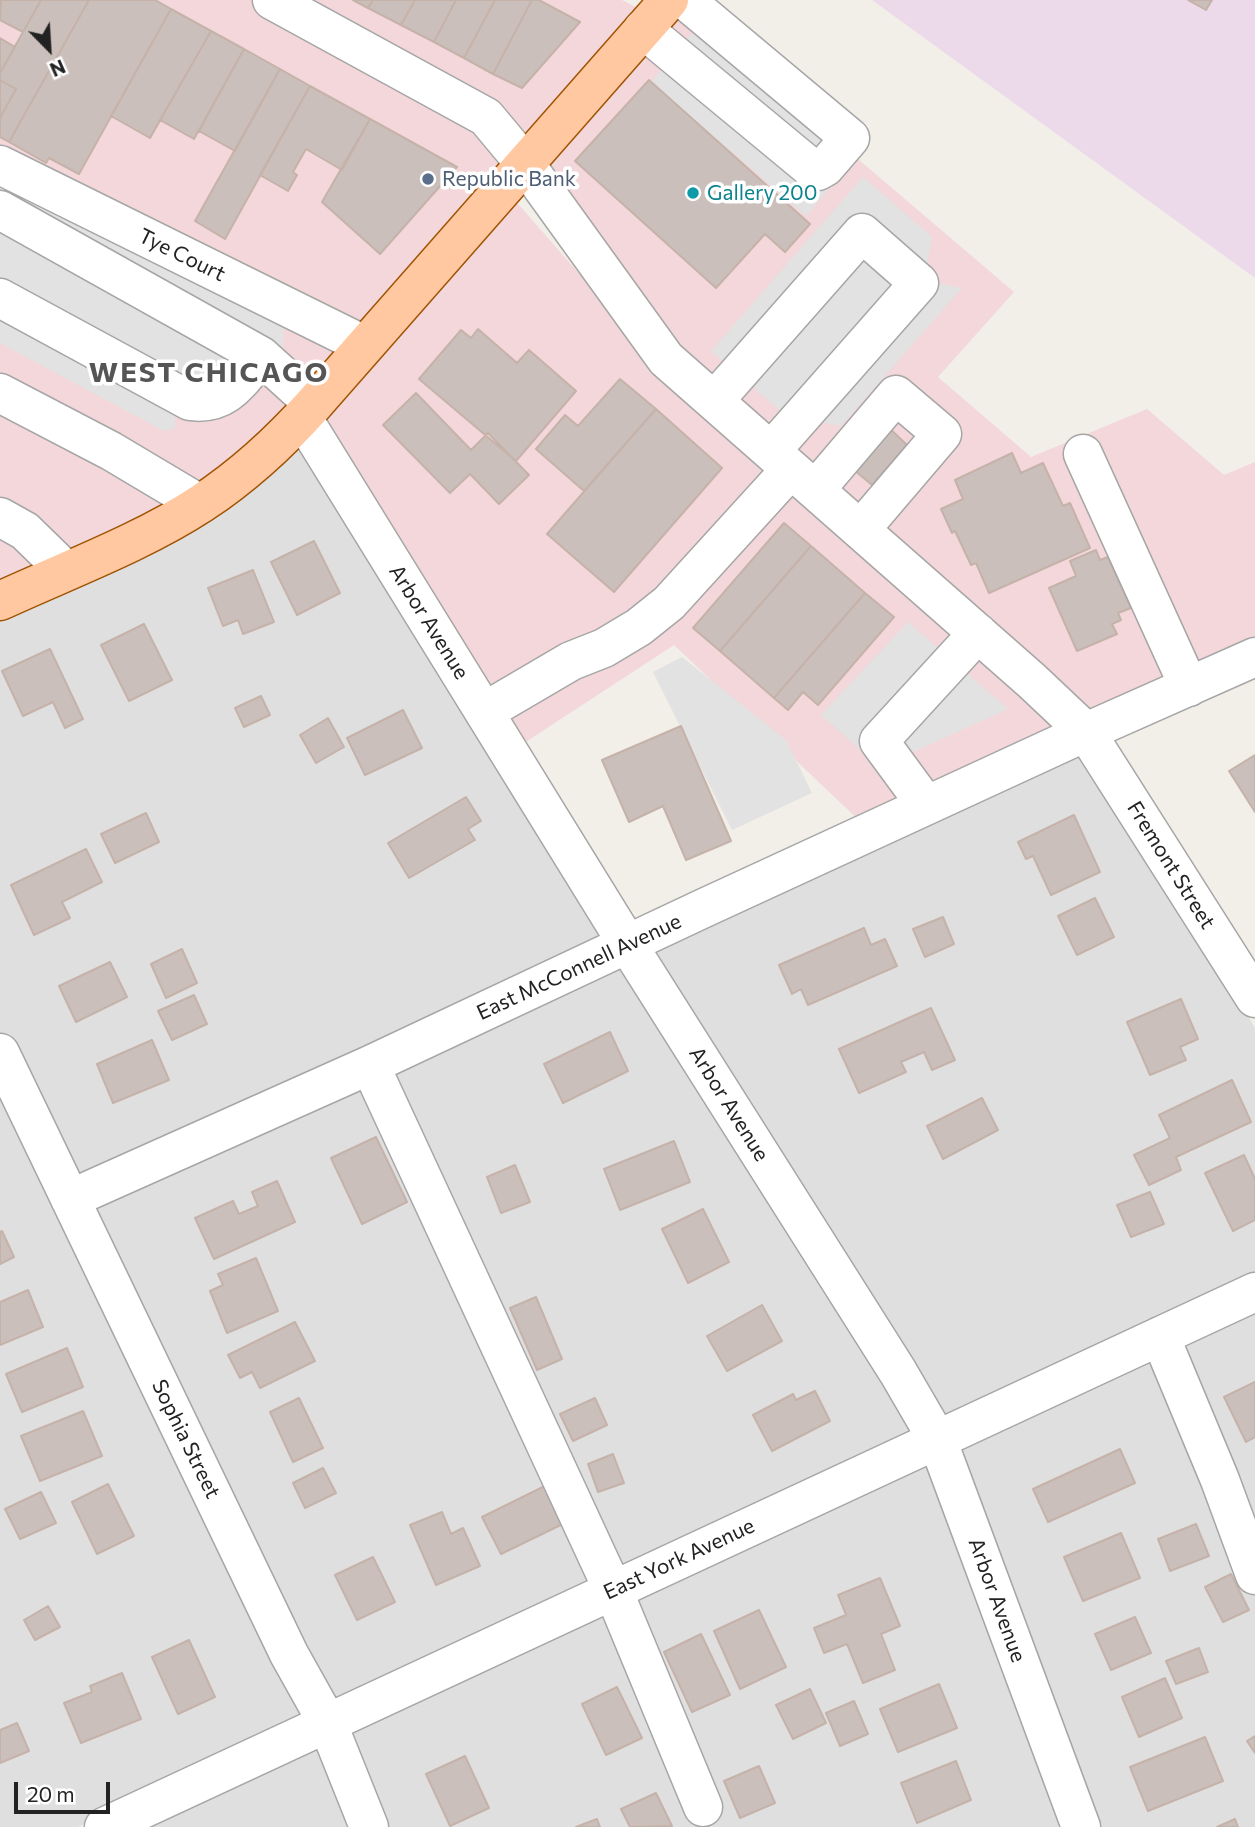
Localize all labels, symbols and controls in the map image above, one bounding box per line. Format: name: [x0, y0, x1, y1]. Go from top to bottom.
north arrow: [14, 14, 84, 84]
text: N: [47, 55, 69, 82]
place label: Republic Bank: [442, 166, 576, 192]
marker: Republic Bank: [420, 171, 436, 187]
place label: Gallery 200: [707, 180, 817, 206]
marker: Gallery 200: [685, 185, 701, 201]
street label: Tye Court: [135, 223, 229, 287]
district label: WEST CHICAGO: [90, 356, 328, 390]
street label: Arbor Avenue: [384, 560, 474, 684]
street label: Fremont Street: [1122, 797, 1220, 933]
street label: East McConnell Avenue: [473, 909, 685, 1025]
street label: Arbor Avenue: [684, 1042, 774, 1166]
street label: Sophia Street: [146, 1375, 226, 1503]
street label: East York Avenue: [600, 1513, 758, 1605]
street label: Arbor Avenue: [963, 1534, 1031, 1666]
scale bar: [18, 1768, 114, 1812]
text: 20 m: [27, 1781, 75, 1806]

